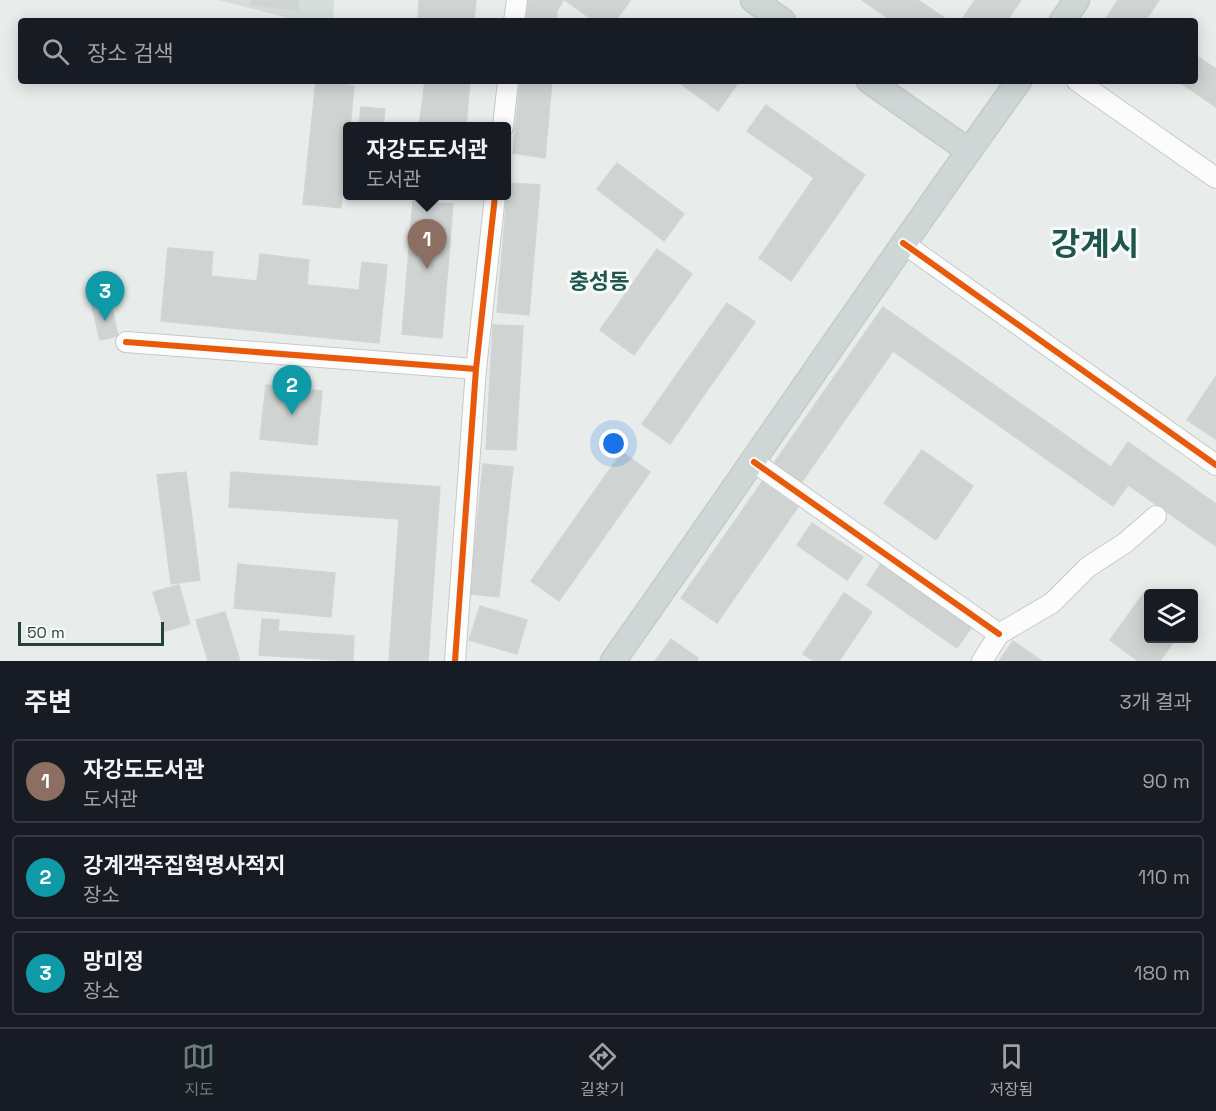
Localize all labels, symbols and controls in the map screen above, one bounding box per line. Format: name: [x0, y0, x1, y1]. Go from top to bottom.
search box: [18, 18, 1198, 84]
icon: search: [39, 35, 72, 68]
text: 장소 검색: [87, 39, 174, 67]
popup: [343, 122, 511, 200]
text: 자강도도서관: [366, 135, 488, 163]
text: 도서관: [366, 166, 421, 192]
pin: 1: [408, 220, 446, 269]
district label: 강계시: [1051, 224, 1139, 264]
district label: 충성동: [569, 267, 629, 295]
pin: 3: [86, 272, 124, 321]
pin: 2: [272, 366, 312, 415]
your location: [599, 429, 628, 458]
map controls: [1144, 589, 1198, 643]
button: layers: [1144, 589, 1198, 643]
scale bar: [18, 619, 164, 646]
text: 50 m: [27, 622, 65, 643]
text: 주변: [24, 685, 72, 719]
text: 3개 결과: [1120, 689, 1192, 715]
text: 자강도도서관: [83, 755, 204, 783]
text: 1: [41, 768, 50, 794]
text: 90 m: [1143, 768, 1190, 794]
text: 도서관: [83, 786, 138, 812]
text: 강계객주집혁명사적지: [83, 851, 285, 879]
text: 2: [40, 864, 51, 890]
text: 110 m: [1138, 864, 1190, 890]
text: 장소: [83, 882, 120, 908]
text: 망미정: [83, 947, 144, 975]
text: 3: [39, 960, 52, 986]
text: 180 m: [1134, 960, 1190, 986]
text: 장소: [83, 978, 120, 1004]
tab: 지도: [182, 1040, 215, 1100]
tab: 길찾기: [580, 1040, 624, 1100]
tab: 저장됨: [989, 1040, 1034, 1100]

